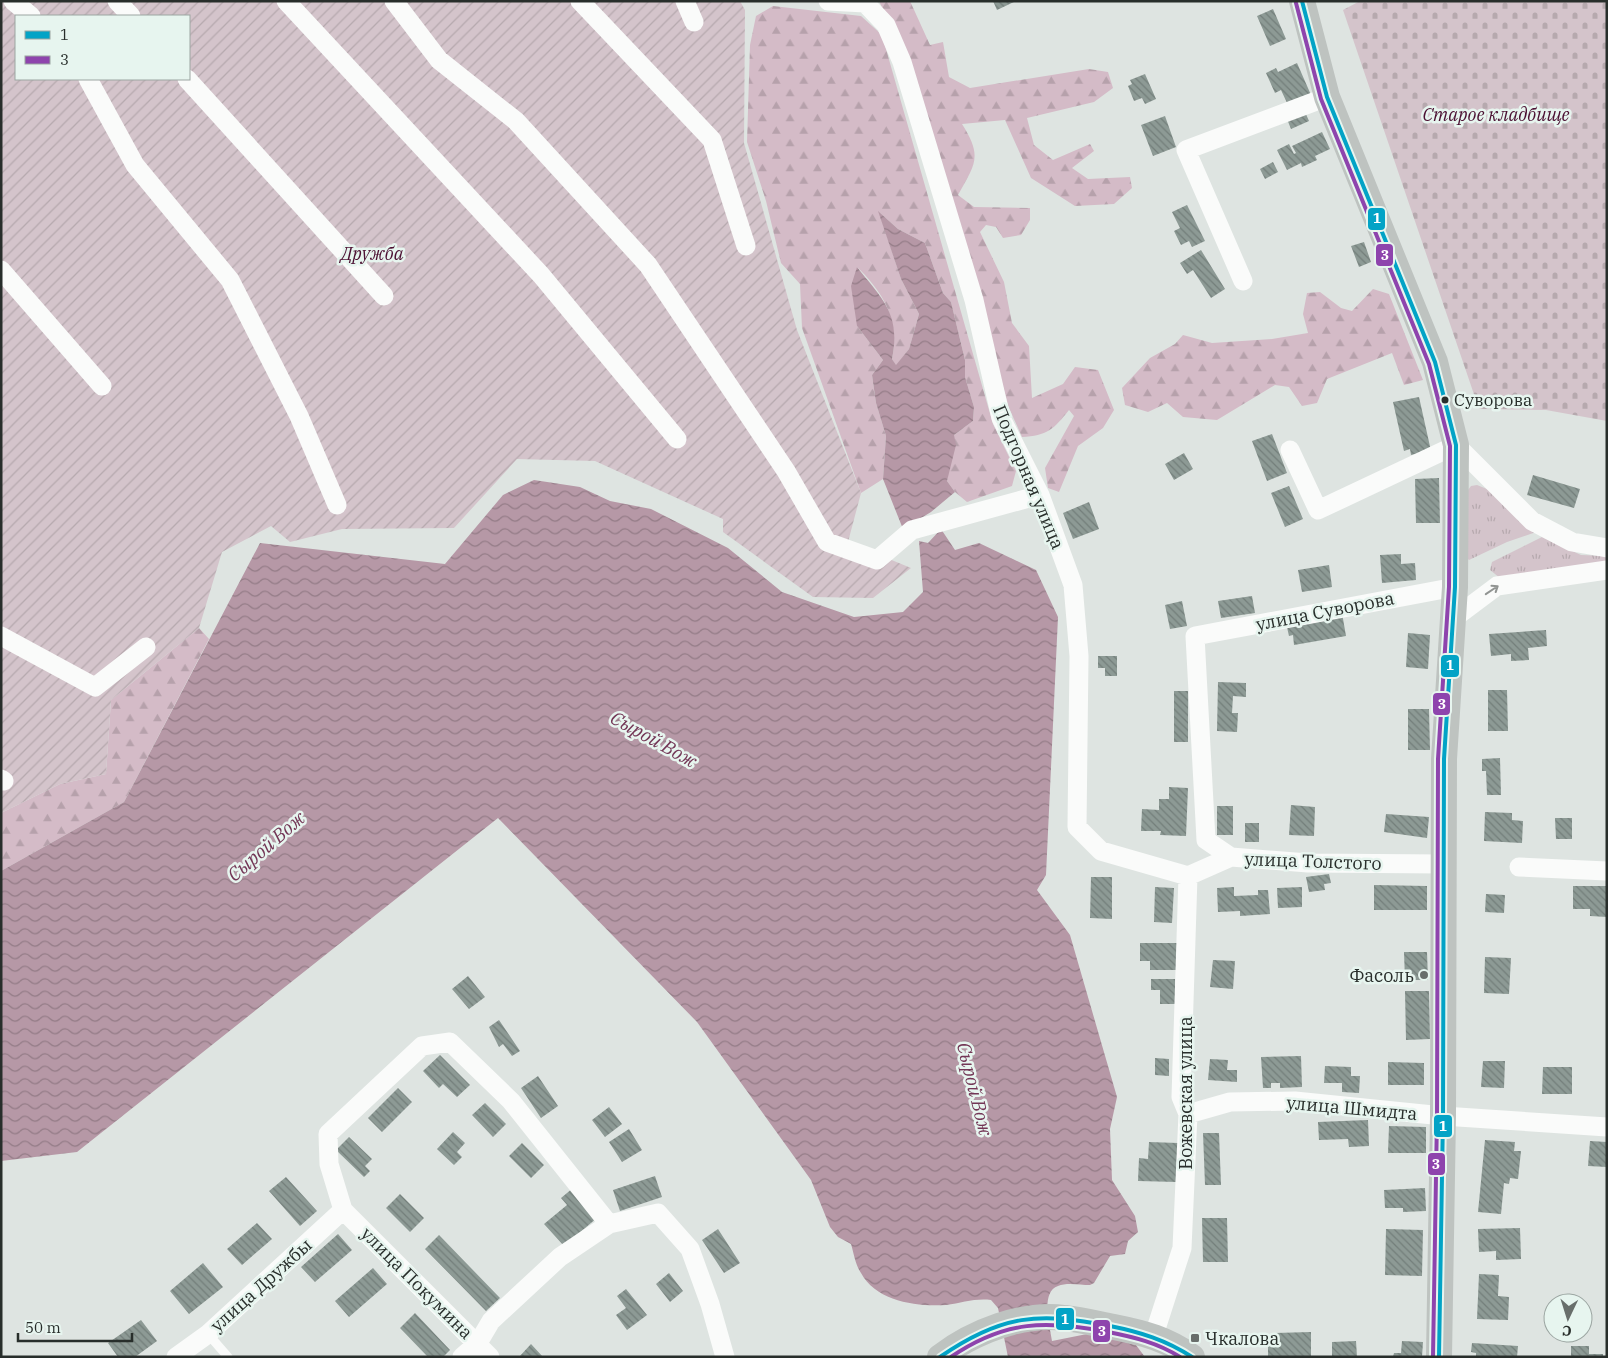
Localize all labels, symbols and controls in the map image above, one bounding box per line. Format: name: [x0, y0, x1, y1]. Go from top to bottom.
legend: [15, 15, 190, 80]
text: 1: [60, 25, 69, 44]
text: 3: [60, 50, 69, 69]
park label: Старое кладбище: [1422, 103, 1570, 126]
line badge: 1: [1367, 207, 1386, 231]
text: 1: [1373, 209, 1381, 227]
park label: Дружба: [338, 242, 404, 265]
line badge: 3: [1375, 243, 1394, 267]
text: 3: [1381, 246, 1389, 264]
place label: Суворова: [1454, 389, 1532, 411]
marker: Суворова: [1440, 395, 1450, 405]
street label: Подгорная улица: [988, 401, 1070, 553]
one-way arrow: [1485, 585, 1499, 595]
street label: улица Суворова: [1254, 586, 1396, 636]
line badge: 1: [1440, 654, 1460, 678]
text: 1: [1446, 656, 1454, 674]
line badge: 3: [1432, 692, 1451, 716]
text: 3: [1438, 695, 1446, 713]
water label: Сырой Вож: [606, 705, 702, 773]
water label: Сырой Вож: [222, 805, 310, 886]
street label: улица Толстого: [1244, 847, 1382, 875]
place label: Фасоль: [1349, 964, 1414, 987]
marker: Фасоль: [1418, 969, 1430, 981]
street label: Вожевская улица: [1174, 1016, 1197, 1170]
water label: Сырой Вож: [952, 1040, 998, 1138]
street label: улица Шмидта: [1286, 1091, 1419, 1125]
line badge: 1: [1433, 1114, 1453, 1138]
text: 1: [1439, 1117, 1447, 1135]
line badge: 3: [1427, 1152, 1446, 1176]
text: 3: [1432, 1155, 1440, 1173]
street label: улица Покумина: [356, 1222, 478, 1344]
street label: улица Дружбы: [205, 1233, 317, 1337]
north arrow: [1543, 1293, 1593, 1343]
line badge: 1: [1055, 1307, 1075, 1331]
scale bar: [18, 1310, 131, 1342]
text: 1: [1061, 1310, 1069, 1328]
text: 50 m: [25, 1318, 61, 1337]
line badge: 3: [1092, 1319, 1111, 1343]
text: 3: [1098, 1322, 1106, 1340]
text: С: [1562, 1322, 1572, 1340]
place label: Чкалова: [1205, 1327, 1279, 1350]
marker: Чкалова: [1189, 1332, 1201, 1344]

